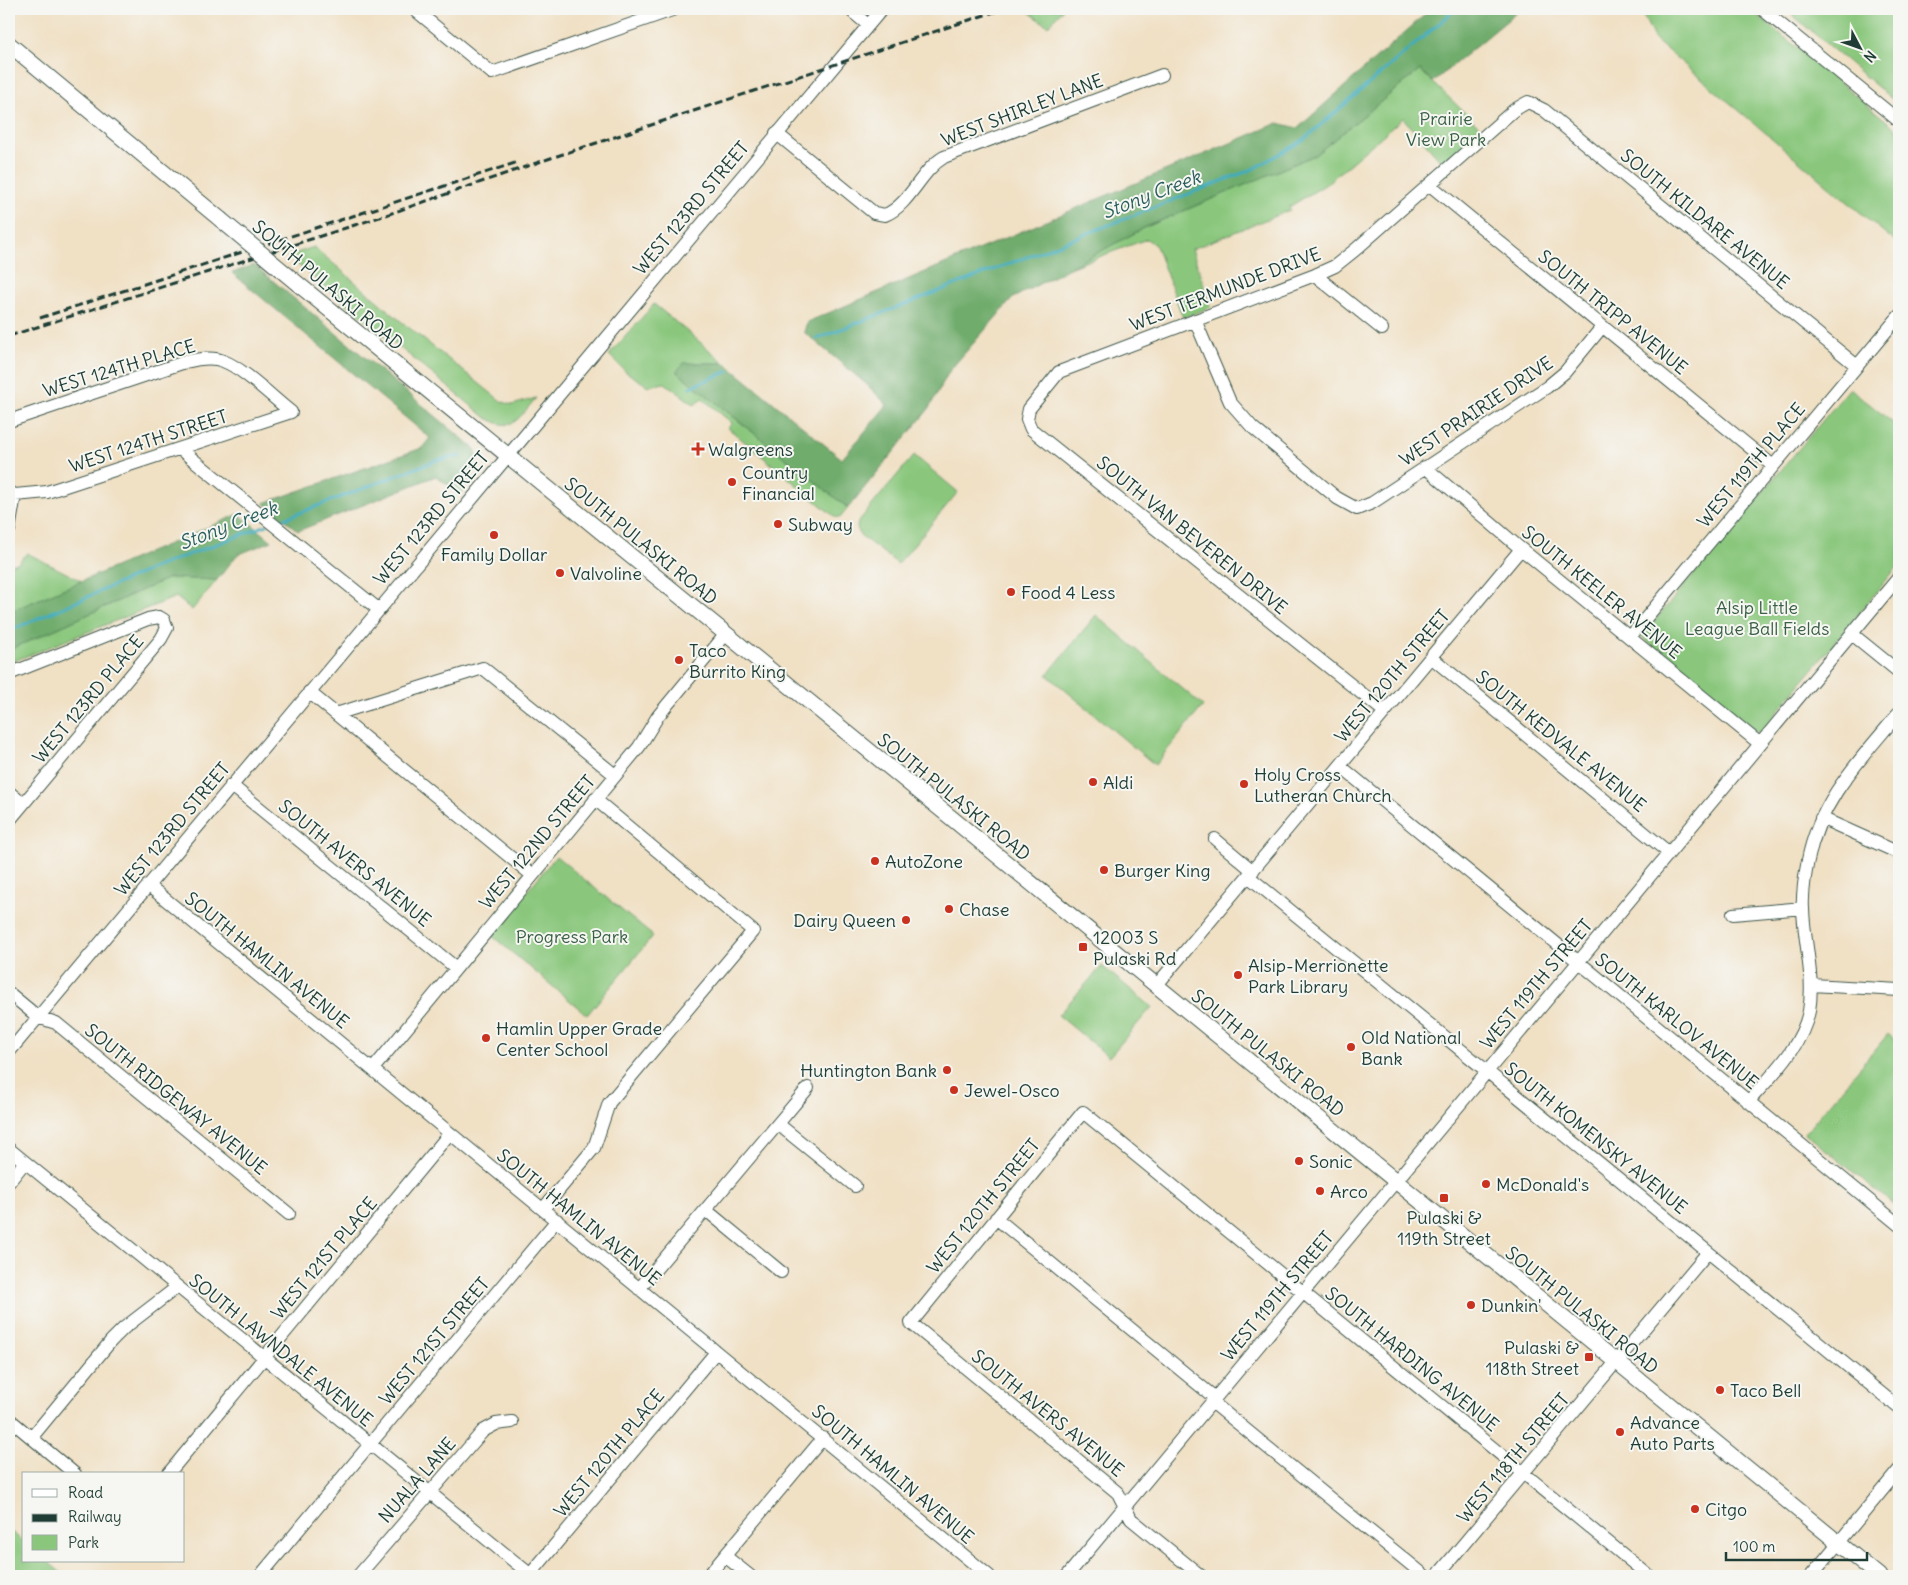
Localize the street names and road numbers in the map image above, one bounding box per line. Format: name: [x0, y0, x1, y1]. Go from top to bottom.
street label: WEST SHIRLEY LANE: [938, 68, 1106, 152]
street label: WEST 123RD STREET: [628, 136, 754, 280]
street label: SOUTH KILDARE AVENUE: [1616, 144, 1794, 294]
street label: SOUTH PULASKI ROAD: [248, 215, 408, 355]
street label: WEST TERMUNDE DRIVE: [1126, 242, 1324, 336]
street label: SOUTH TRIPP AVENUE: [1534, 245, 1692, 379]
street label: WEST 124TH PLACE: [40, 334, 198, 402]
street label: WEST PRAIRIE DRIVE: [1395, 351, 1557, 471]
street label: WEST 119TH PLACE: [1692, 398, 1810, 532]
street label: WEST 124TH STREET: [66, 405, 230, 477]
street label: WEST 123RD STREET: [368, 446, 494, 590]
street label: SOUTH VAN BEVEREN DRIVE: [1092, 451, 1292, 619]
street label: SOUTH PULASKI ROAD: [560, 472, 722, 610]
street label: SOUTH KEELER AVENUE: [1517, 520, 1687, 664]
street label: WEST 120TH STREET: [1330, 605, 1454, 747]
street label: WEST 123RD PLACE: [28, 630, 148, 768]
street label: SOUTH KEDVALE AVENUE: [1471, 665, 1651, 817]
street label: SOUTH PULASKI ROAD: [873, 728, 1035, 866]
street label: WEST 123RD STREET: [109, 757, 235, 901]
street label: WEST 122ND STREET: [474, 770, 600, 914]
street label: SOUTH AVERS AVENUE: [274, 794, 436, 932]
street label: SOUTH HAMLIN AVENUE: [180, 887, 354, 1033]
street label: WEST 119TH STREET: [1475, 914, 1597, 1054]
street label: SOUTH KARLOV AVENUE: [1591, 948, 1763, 1094]
street label: SOUTH PULASKI ROAD: [1187, 984, 1349, 1122]
street label: SOUTH RIDGEWAY AVENUE: [80, 1018, 272, 1180]
street label: SOUTH KOMENSKY AVENUE: [1500, 1057, 1692, 1219]
street label: WEST 120TH STREET: [922, 1134, 1044, 1278]
street label: SOUTH HAMLIN AVENUE: [492, 1144, 666, 1290]
street label: WEST 121ST PLACE: [266, 1192, 382, 1324]
street label: WEST 119TH STREET: [1216, 1226, 1338, 1366]
street label: SOUTH PULASKI ROAD: [1501, 1241, 1663, 1379]
street label: SOUTH LAWNDALE AVENUE: [185, 1269, 377, 1431]
street label: WEST 121ST STREET: [374, 1272, 494, 1410]
street label: SOUTH HARDING AVENUE: [1320, 1282, 1504, 1436]
street label: SOUTH AVERS AVENUE: [967, 1344, 1129, 1482]
street label: WEST 120TH PLACE: [549, 1384, 669, 1522]
street label: WEST 118TH STREET: [1452, 1388, 1574, 1528]
street label: SOUTH HAMLIN AVENUE: [807, 1399, 979, 1549]
street label: NUALA LANE: [373, 1432, 461, 1528]

